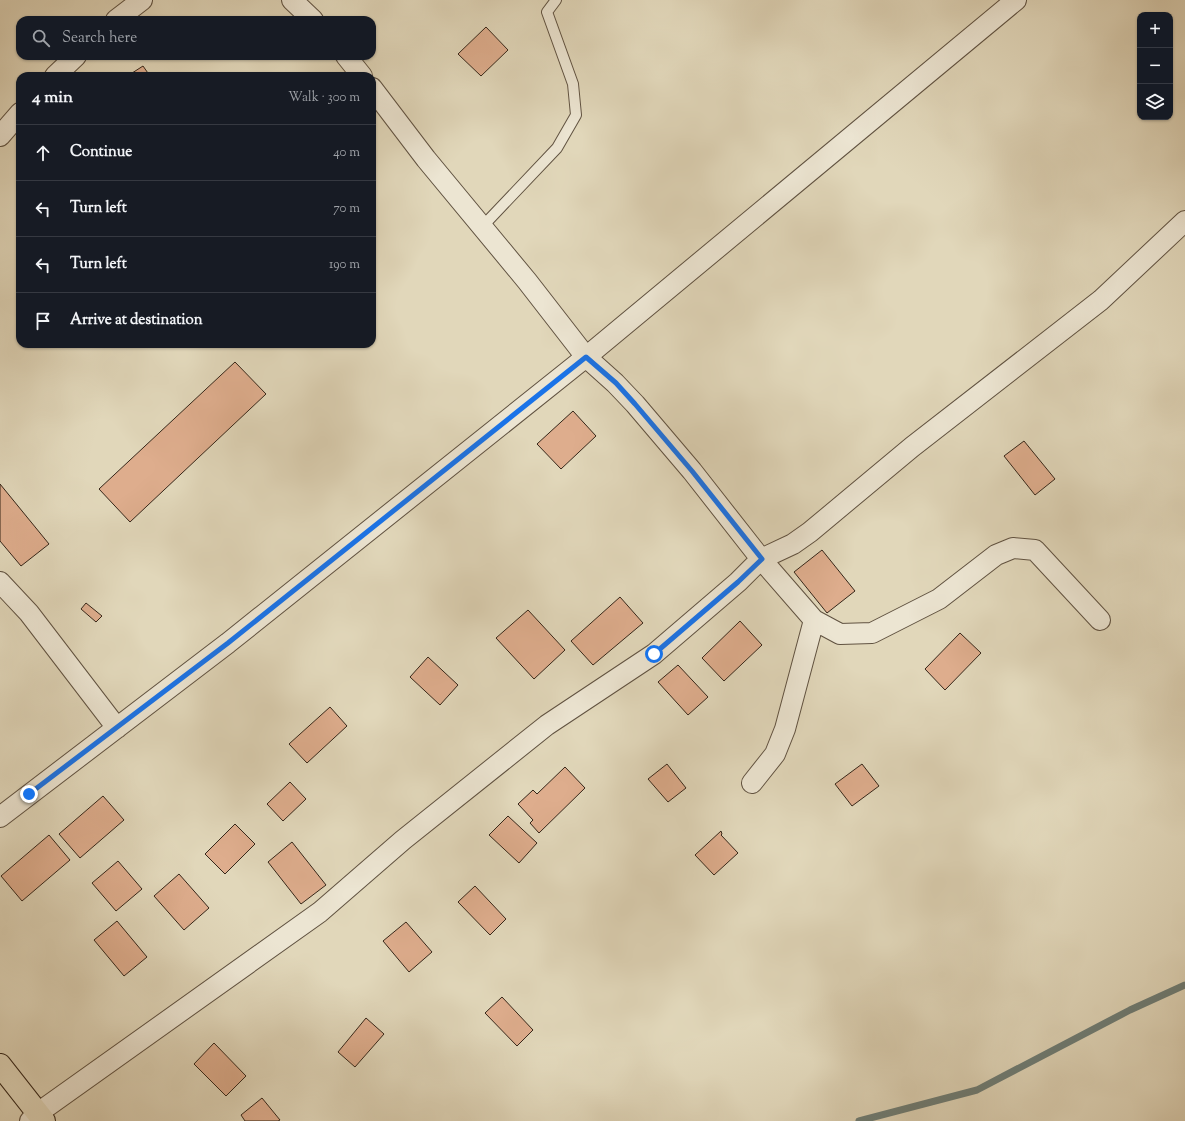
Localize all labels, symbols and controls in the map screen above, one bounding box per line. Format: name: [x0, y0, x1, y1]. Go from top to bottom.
map controls: [1137, 12, 1173, 120]
button: +: [1137, 12, 1173, 48]
search box: [16, 16, 376, 60]
icon: search: [30, 27, 52, 49]
text: Search here: [62, 28, 137, 49]
button: −: [1137, 48, 1173, 84]
button: layers: [1137, 84, 1173, 120]
text: 4 min: [32, 86, 73, 110]
text: Walk · 300 m: [288, 89, 360, 107]
icon: ahead: [32, 142, 54, 164]
text: Continue: [70, 142, 132, 163]
text: 40 m: [333, 144, 360, 162]
icon: left: [32, 198, 54, 220]
text: Turn left: [70, 198, 127, 219]
text: 70 m: [333, 200, 360, 218]
icon: left: [32, 254, 54, 276]
text: Turn left: [70, 254, 127, 275]
text: 190 m: [329, 256, 360, 274]
icon: arrive: [32, 310, 54, 332]
text: Arrive at destination: [70, 310, 203, 331]
route start: [645, 645, 663, 663]
route end: [20, 785, 38, 803]

